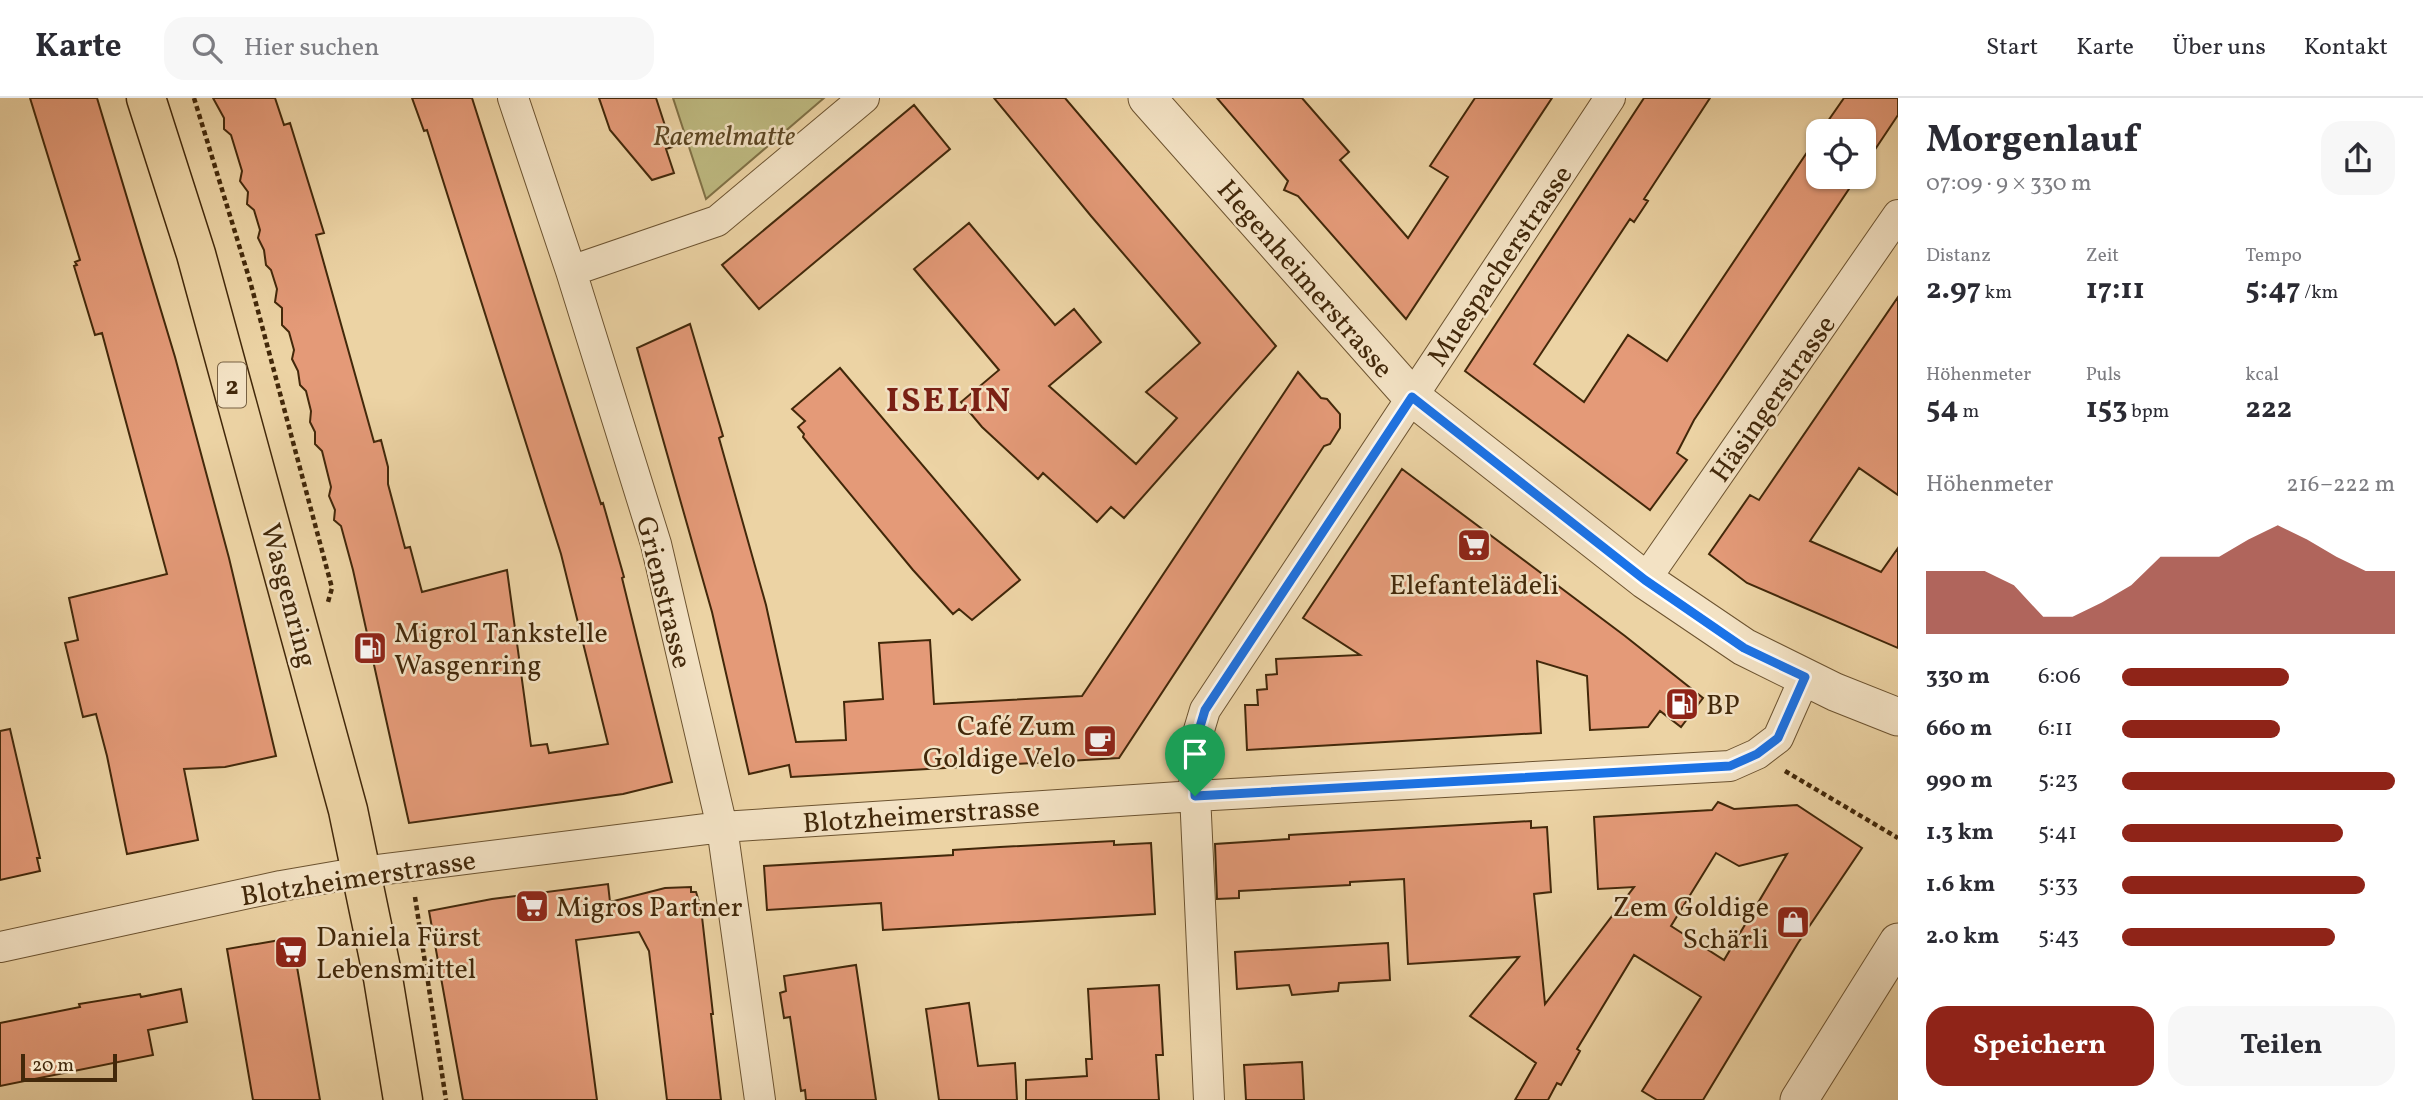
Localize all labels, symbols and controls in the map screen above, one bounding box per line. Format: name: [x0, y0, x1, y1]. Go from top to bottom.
search box: [164, 17, 654, 80]
text: Karte: [35, 25, 122, 71]
icon: search: [188, 29, 226, 67]
text: Hier suchen: [244, 30, 380, 66]
text: Start: [1986, 31, 2038, 65]
text: Karte: [2076, 31, 2134, 65]
text: Über uns: [2172, 31, 2266, 65]
text: Kontakt: [2304, 31, 2388, 65]
text: Morgenlauf: [1926, 115, 2139, 168]
park label: Raemelmatte: [653, 118, 795, 157]
map controls: [1806, 119, 1876, 189]
button: locate: [1806, 119, 1876, 189]
button: share: [2321, 121, 2395, 195]
street label: Muespacherstrasse: [1419, 158, 1583, 375]
text: 07:09 · 9 × 330 m: [1926, 168, 2092, 200]
street label: Hegenheimerstrasse: [1207, 172, 1401, 387]
text: Distanz: [1926, 243, 1991, 269]
text: Zeit: [2086, 243, 2119, 269]
text: Tempo: [2245, 243, 2302, 269]
text: 2.97: [1926, 269, 1981, 311]
text: 17:11: [2086, 269, 2145, 311]
text: 5:47: [2245, 269, 2301, 311]
text: km: [1981, 280, 2012, 306]
text: /km: [2301, 280, 2338, 306]
street label: Häsingerstrasse: [1702, 308, 1846, 491]
road number: 2: [218, 362, 246, 408]
text: Höhenmeter: [1926, 362, 2031, 388]
text: Puls: [2086, 362, 2121, 388]
text: kcal: [2245, 362, 2279, 388]
district label: ISELIN: [886, 378, 1012, 426]
text: 54: [1926, 388, 1959, 430]
text: 153: [2086, 388, 2127, 430]
text: 222: [2245, 388, 2292, 430]
text: m: [1959, 399, 1979, 425]
text: bpm: [2127, 399, 2169, 425]
text: Höhenmeter: [1926, 469, 2053, 501]
text: 216–222 m: [2286, 469, 2395, 501]
street label: Grienstrasse: [625, 513, 700, 673]
street label: Wasgenring: [250, 519, 326, 672]
supermarket icon: Elefantelädeli: [1455, 526, 1493, 564]
place label: Elefantelädeli: [1389, 567, 1559, 606]
place label: Migrol Tankstelle Wasgenring: [394, 615, 608, 686]
fuel station icon: Migrol Tankstelle Wasgenring: [351, 629, 389, 667]
text: 330 m: [1926, 661, 1990, 693]
text: 6:06: [2038, 661, 2081, 693]
fuel station icon: BP: [1663, 685, 1701, 723]
place label: BP: [1706, 687, 1740, 726]
place label: Café Zum Goldige Velo: [923, 708, 1076, 779]
text: 660 m: [1926, 713, 1992, 745]
text: 6:11: [2038, 713, 2073, 745]
cafe icon: Café Zum Goldige Velo: [1081, 722, 1119, 760]
pin: [1165, 724, 1225, 796]
icon: arrive: [1176, 735, 1214, 773]
text: 990 m: [1926, 765, 1993, 797]
text: 5:23: [2038, 765, 2078, 797]
street label: Blotzheimerstrasse: [801, 789, 1041, 844]
text: 1.3 km: [1926, 817, 1994, 849]
text: 5:41: [2038, 817, 2077, 849]
street label: Blotzheimerstrasse: [238, 842, 479, 917]
text: 1.6 km: [1926, 869, 1995, 901]
text: 5:33: [2038, 869, 2078, 901]
supermarket icon: Migros Partner: [513, 887, 551, 925]
place label: Migros Partner: [556, 889, 743, 928]
place label: Zem Goldige Schärli: [1612, 889, 1769, 960]
shop icon: Zem Goldige Schärli: [1774, 903, 1812, 941]
place label: Daniela Fürst Lebensmittel: [316, 919, 481, 990]
text: 2.0 km: [1926, 921, 1999, 953]
text: 5:43: [2038, 921, 2079, 953]
supermarket icon: Daniela Fürst Lebensmittel: [272, 933, 310, 971]
button: Speichern: [1926, 1006, 2154, 1086]
button: Teilen: [2168, 1006, 2395, 1086]
scale bar: [21, 1051, 117, 1083]
text: 20 m: [32, 1053, 74, 1079]

